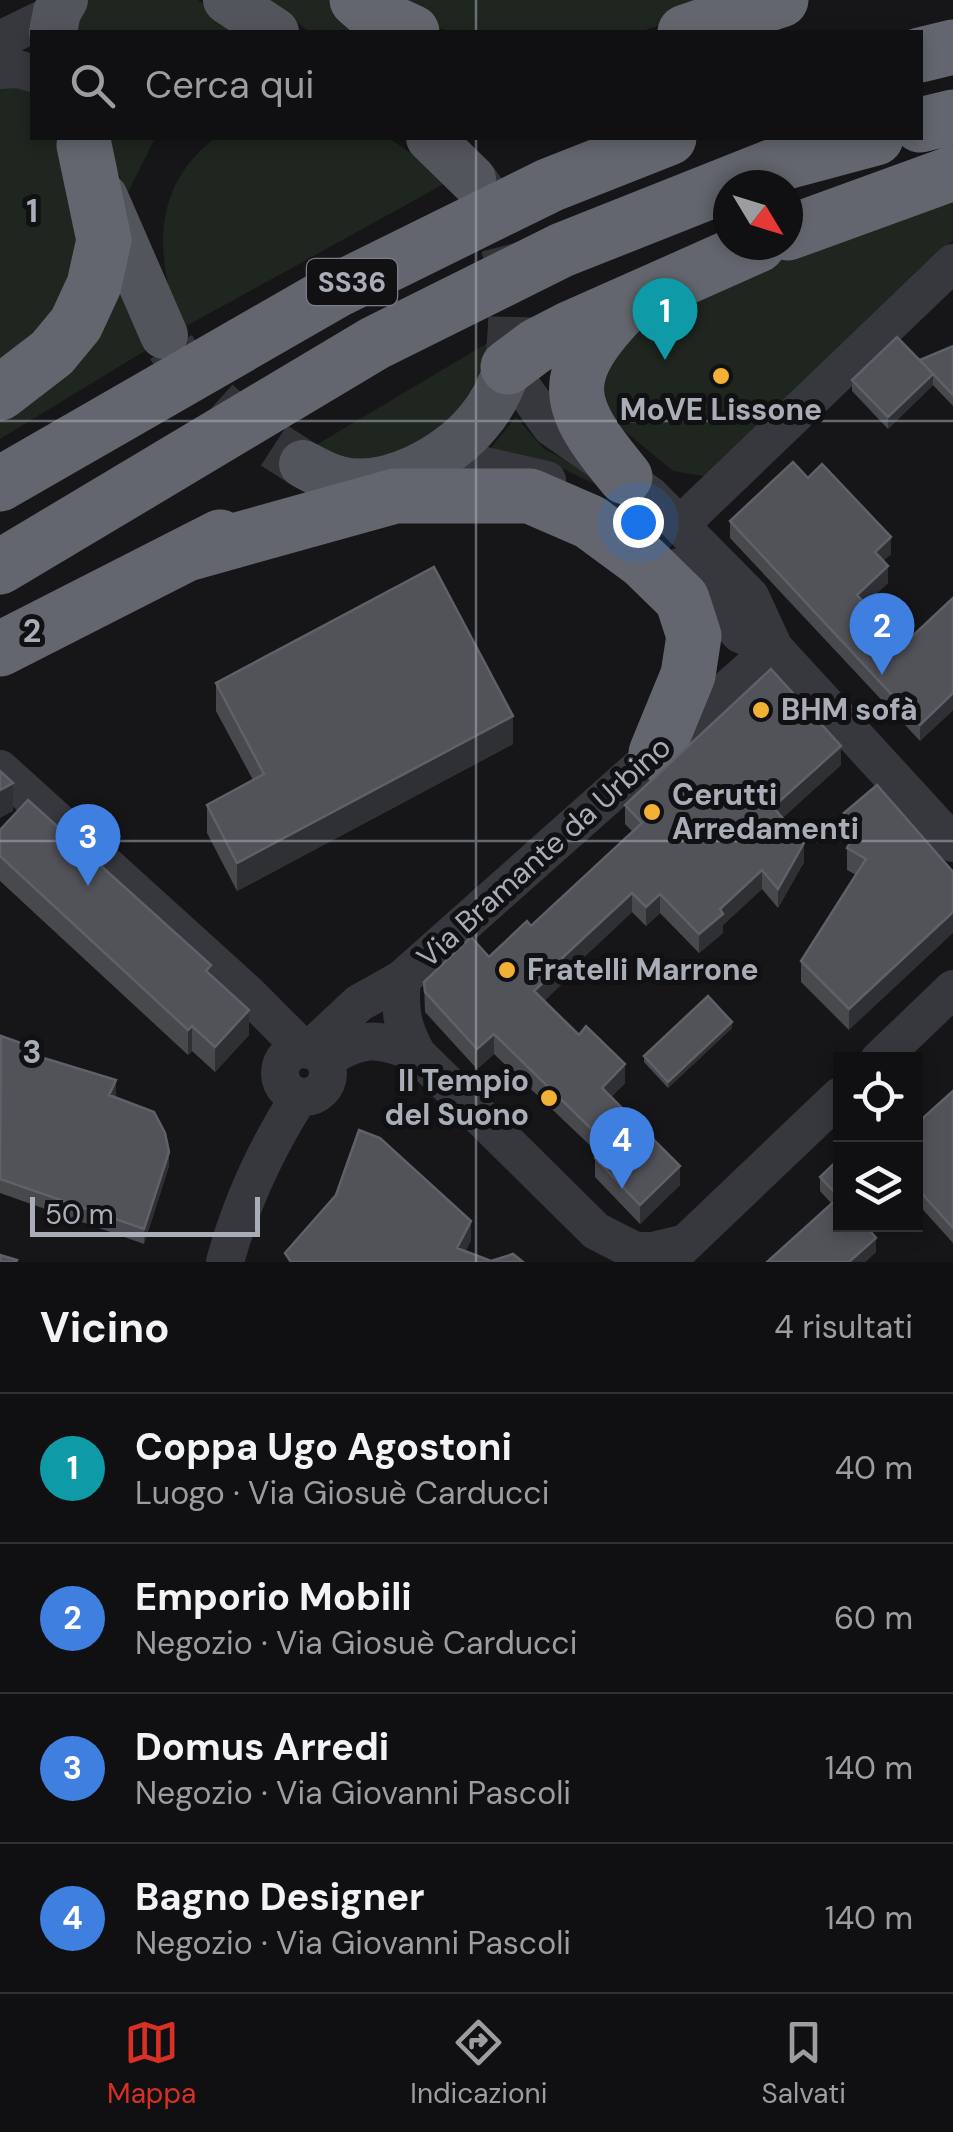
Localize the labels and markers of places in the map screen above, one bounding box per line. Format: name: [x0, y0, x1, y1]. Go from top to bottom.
pin: 1: [632, 278, 698, 360]
marker: MoVE Lissone: [710, 365, 732, 387]
place label: MoVE Lissone: [620, 390, 822, 429]
pin: 2: [850, 592, 914, 675]
place label: BHM sofà: [781, 690, 918, 729]
marker: BHM sofà: [750, 699, 772, 721]
place label: Cerutti Arredamenti: [672, 775, 859, 848]
marker: Cerutti Arredamenti: [641, 801, 663, 823]
pin: 3: [56, 804, 120, 886]
place label: Fratelli Marrone: [527, 950, 759, 989]
marker: Fratelli Marrone: [496, 959, 518, 981]
place label: Il Tempio del Suono: [385, 1061, 529, 1134]
marker: Il Tempio del Suono: [538, 1087, 560, 1109]
pin: 4: [590, 1106, 654, 1189]

